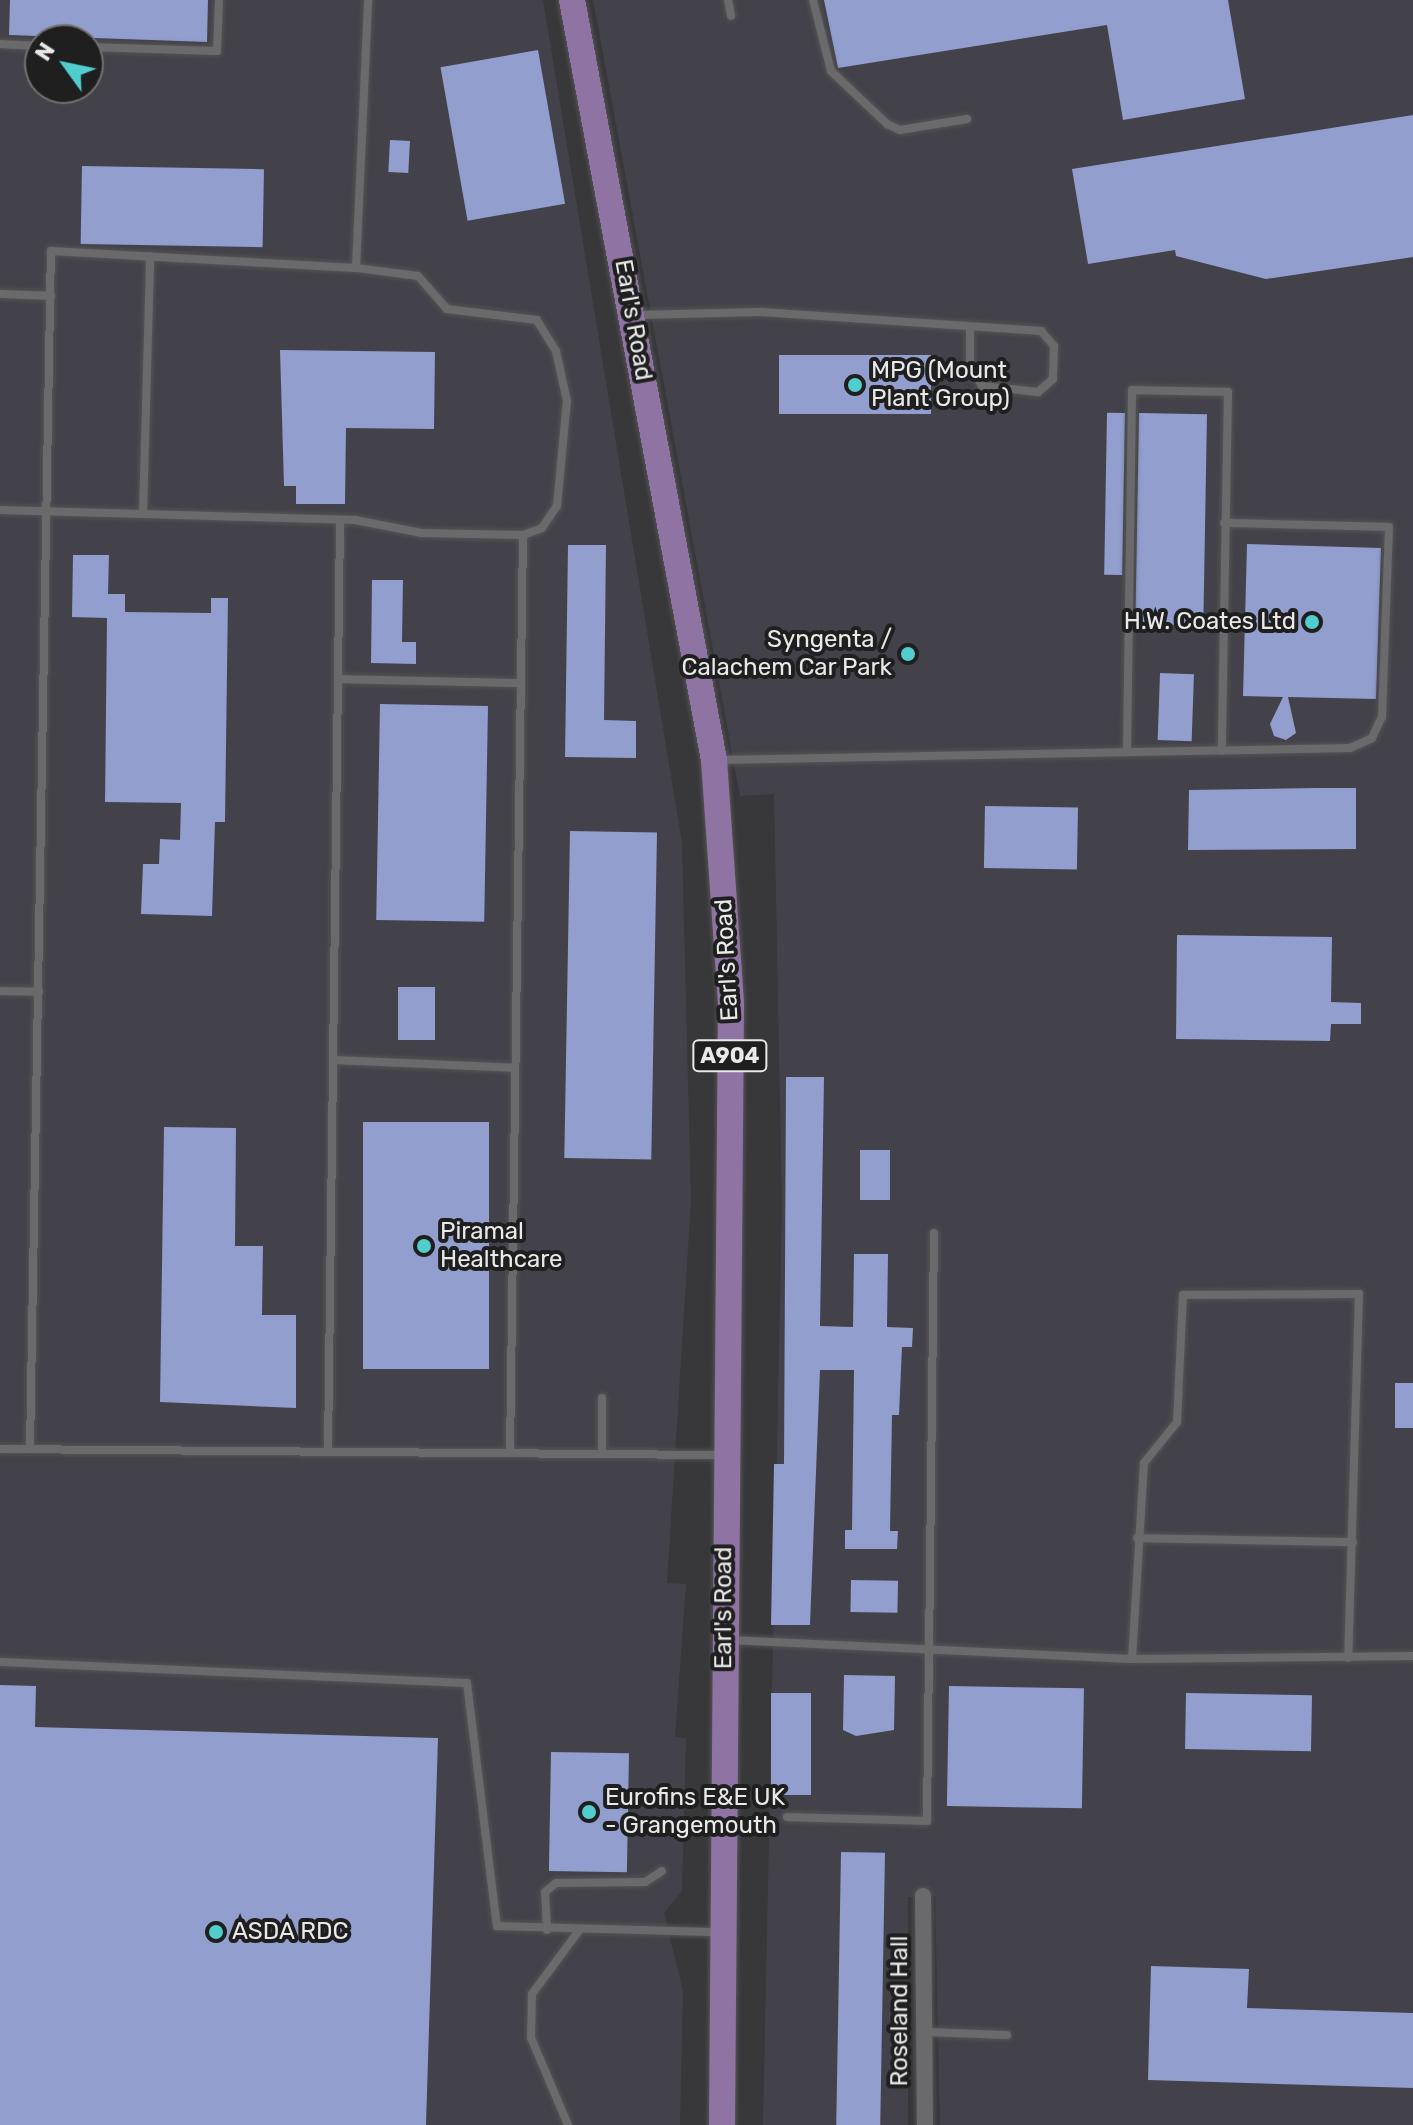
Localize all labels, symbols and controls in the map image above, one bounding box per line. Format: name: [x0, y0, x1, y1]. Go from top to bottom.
north arrow: [24, 24, 104, 104]
text: N: [29, 38, 61, 66]
street label: Earl's Road: [608, 257, 658, 383]
place label: MPG (Mount Plant Group): [871, 357, 1010, 413]
marker: MPG (Mount Plant Group): [846, 376, 864, 394]
place label: H.W. Coates Ltd: [1124, 608, 1296, 636]
marker: H.W. Coates Ltd: [1303, 613, 1321, 631]
place label: Syngenta / Calachem Car Park: [681, 626, 892, 682]
marker: Syngenta / Calachem Car Park: [899, 645, 917, 663]
street label: Earl's Road: [709, 898, 745, 1022]
road number: A904: [692, 1038, 768, 1074]
place label: Piramal Healthcare: [440, 1218, 562, 1274]
marker: Piramal Healthcare: [415, 1237, 433, 1255]
street label: Earl's Road: [710, 1547, 738, 1669]
place label: Eurofins E&E UK - Grangemouth: [605, 1784, 785, 1840]
marker: Eurofins E&E UK - Grangemouth: [580, 1803, 598, 1821]
place label: ASDA RDC: [232, 1918, 349, 1946]
marker: ASDA RDC: [207, 1923, 225, 1941]
street label: Roseland Hall: [886, 1936, 914, 2086]

